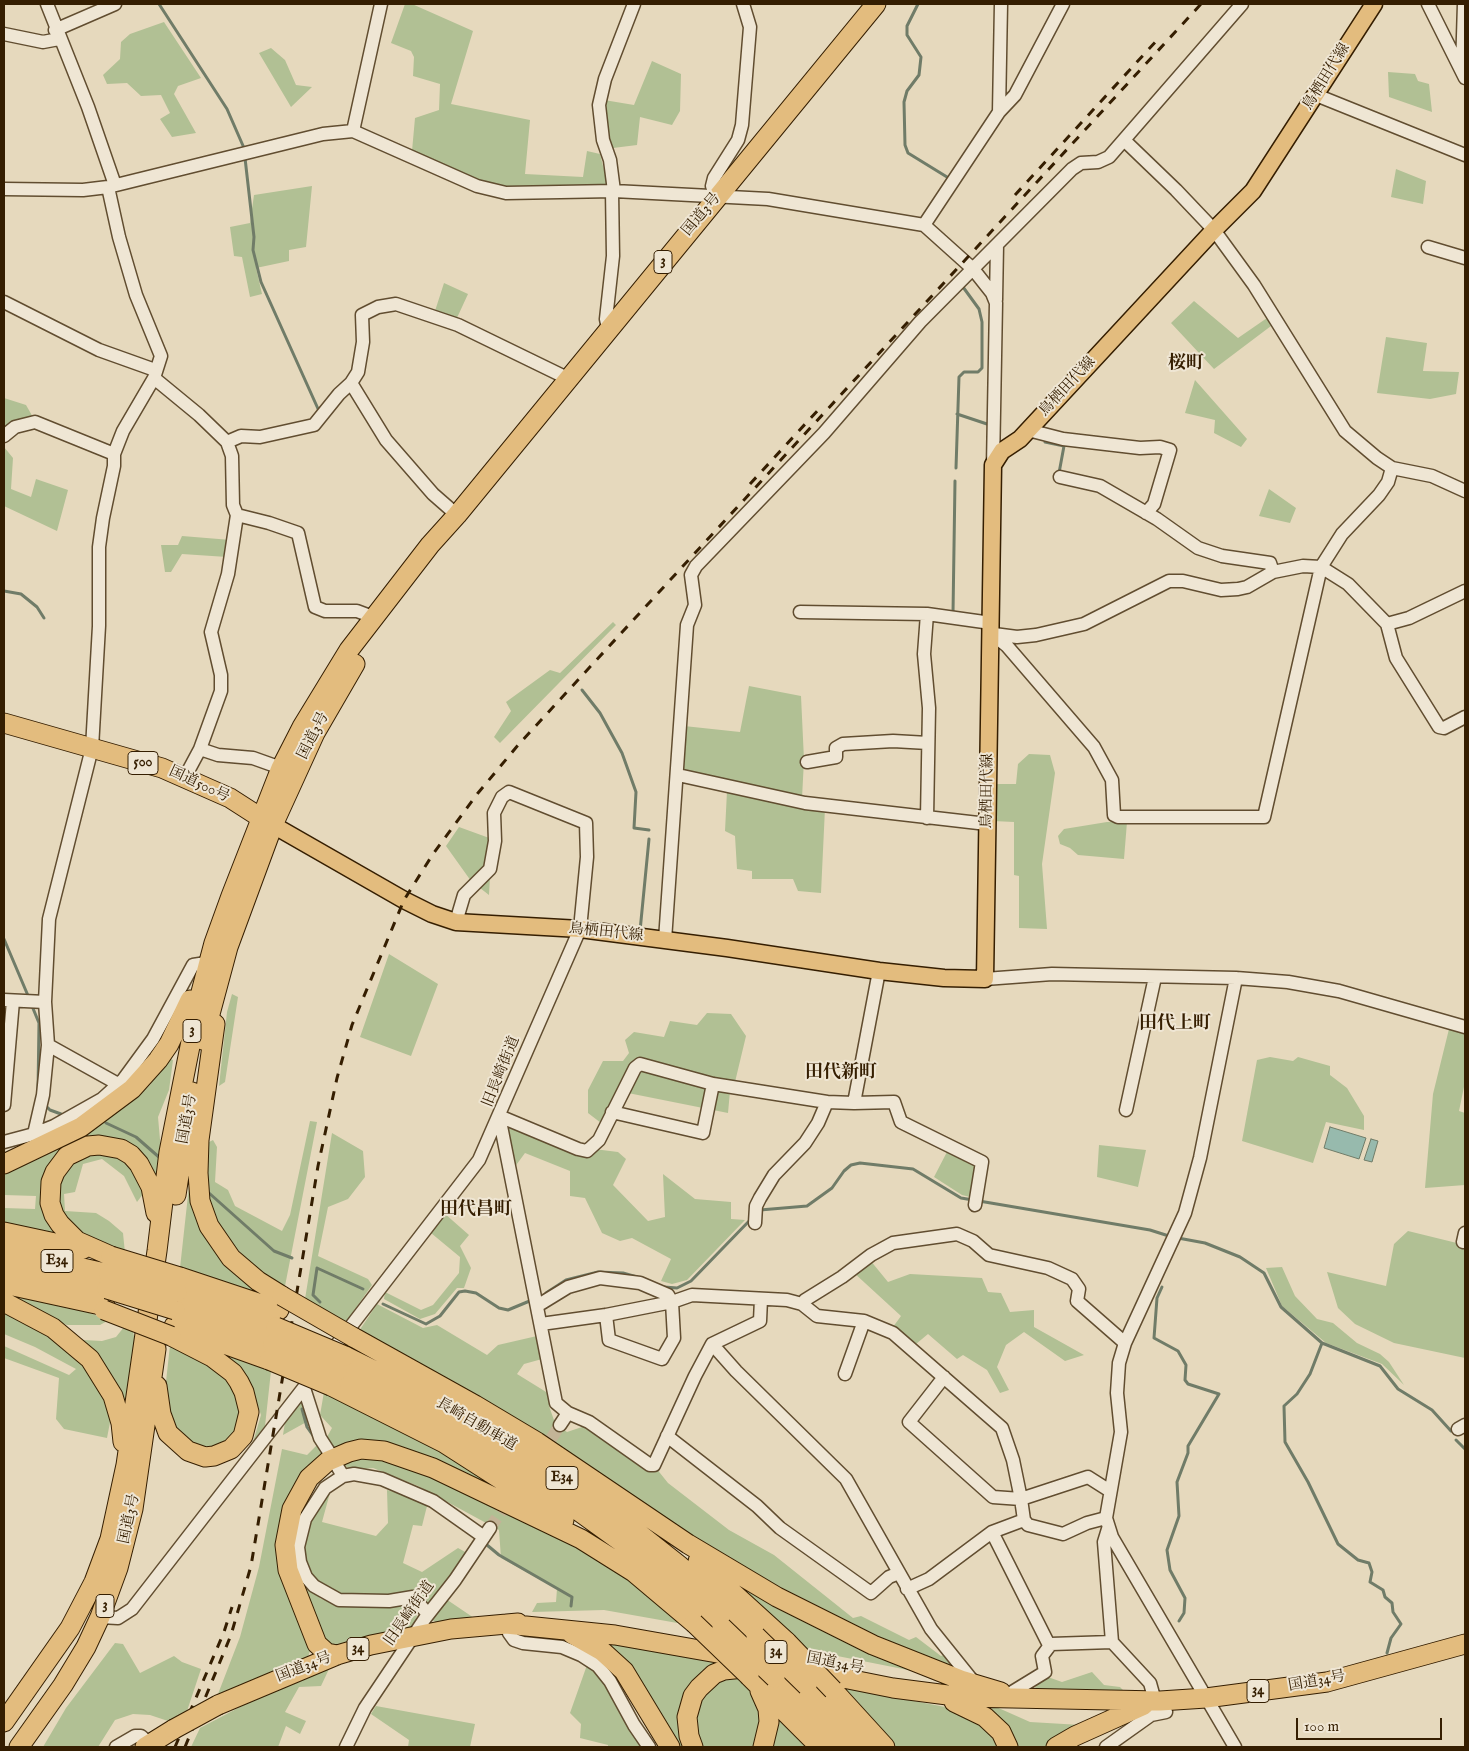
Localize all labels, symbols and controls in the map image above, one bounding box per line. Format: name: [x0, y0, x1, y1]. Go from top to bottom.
street label: 鳥栖田代線: [1299, 40, 1355, 114]
street label: 国道3号: [679, 190, 725, 240]
road number: 3: [654, 250, 672, 274]
street label: 鳥栖田代線: [1036, 353, 1100, 421]
district label: 桜町: [1168, 353, 1204, 375]
street label: 国道3号: [294, 709, 334, 763]
road number: 500: [128, 751, 158, 774]
street label: 鳥栖田代線: [978, 753, 998, 829]
street label: 国道500号: [166, 763, 232, 807]
street label: 鳥栖田代線: [568, 920, 644, 946]
district label: 田代上町: [1139, 1013, 1211, 1035]
road number: 3: [183, 1019, 201, 1042]
street label: 旧長崎街道: [480, 1034, 524, 1110]
district label: 田代新町: [805, 1062, 877, 1084]
street label: 国道3号: [175, 1093, 201, 1145]
district label: 田代昌町: [440, 1199, 512, 1221]
road number: E34: [41, 1250, 73, 1272]
street label: 長崎自動車道: [433, 1395, 519, 1455]
road number: E34: [546, 1466, 578, 1490]
street label: 国道3号: [116, 1492, 144, 1546]
street label: 旧長崎街道: [381, 1578, 439, 1650]
road number: 3: [96, 1594, 114, 1618]
road number: 34: [347, 1638, 369, 1660]
road number: 34: [765, 1640, 787, 1664]
street label: 国道34号: [274, 1649, 334, 1687]
street label: 国道34号: [805, 1650, 865, 1678]
street label: 国道34号: [1287, 1668, 1347, 1696]
road number: 34: [1247, 1680, 1269, 1702]
scale bar: [1299, 1708, 1445, 1740]
text: 100 m: [1304, 1717, 1339, 1736]

